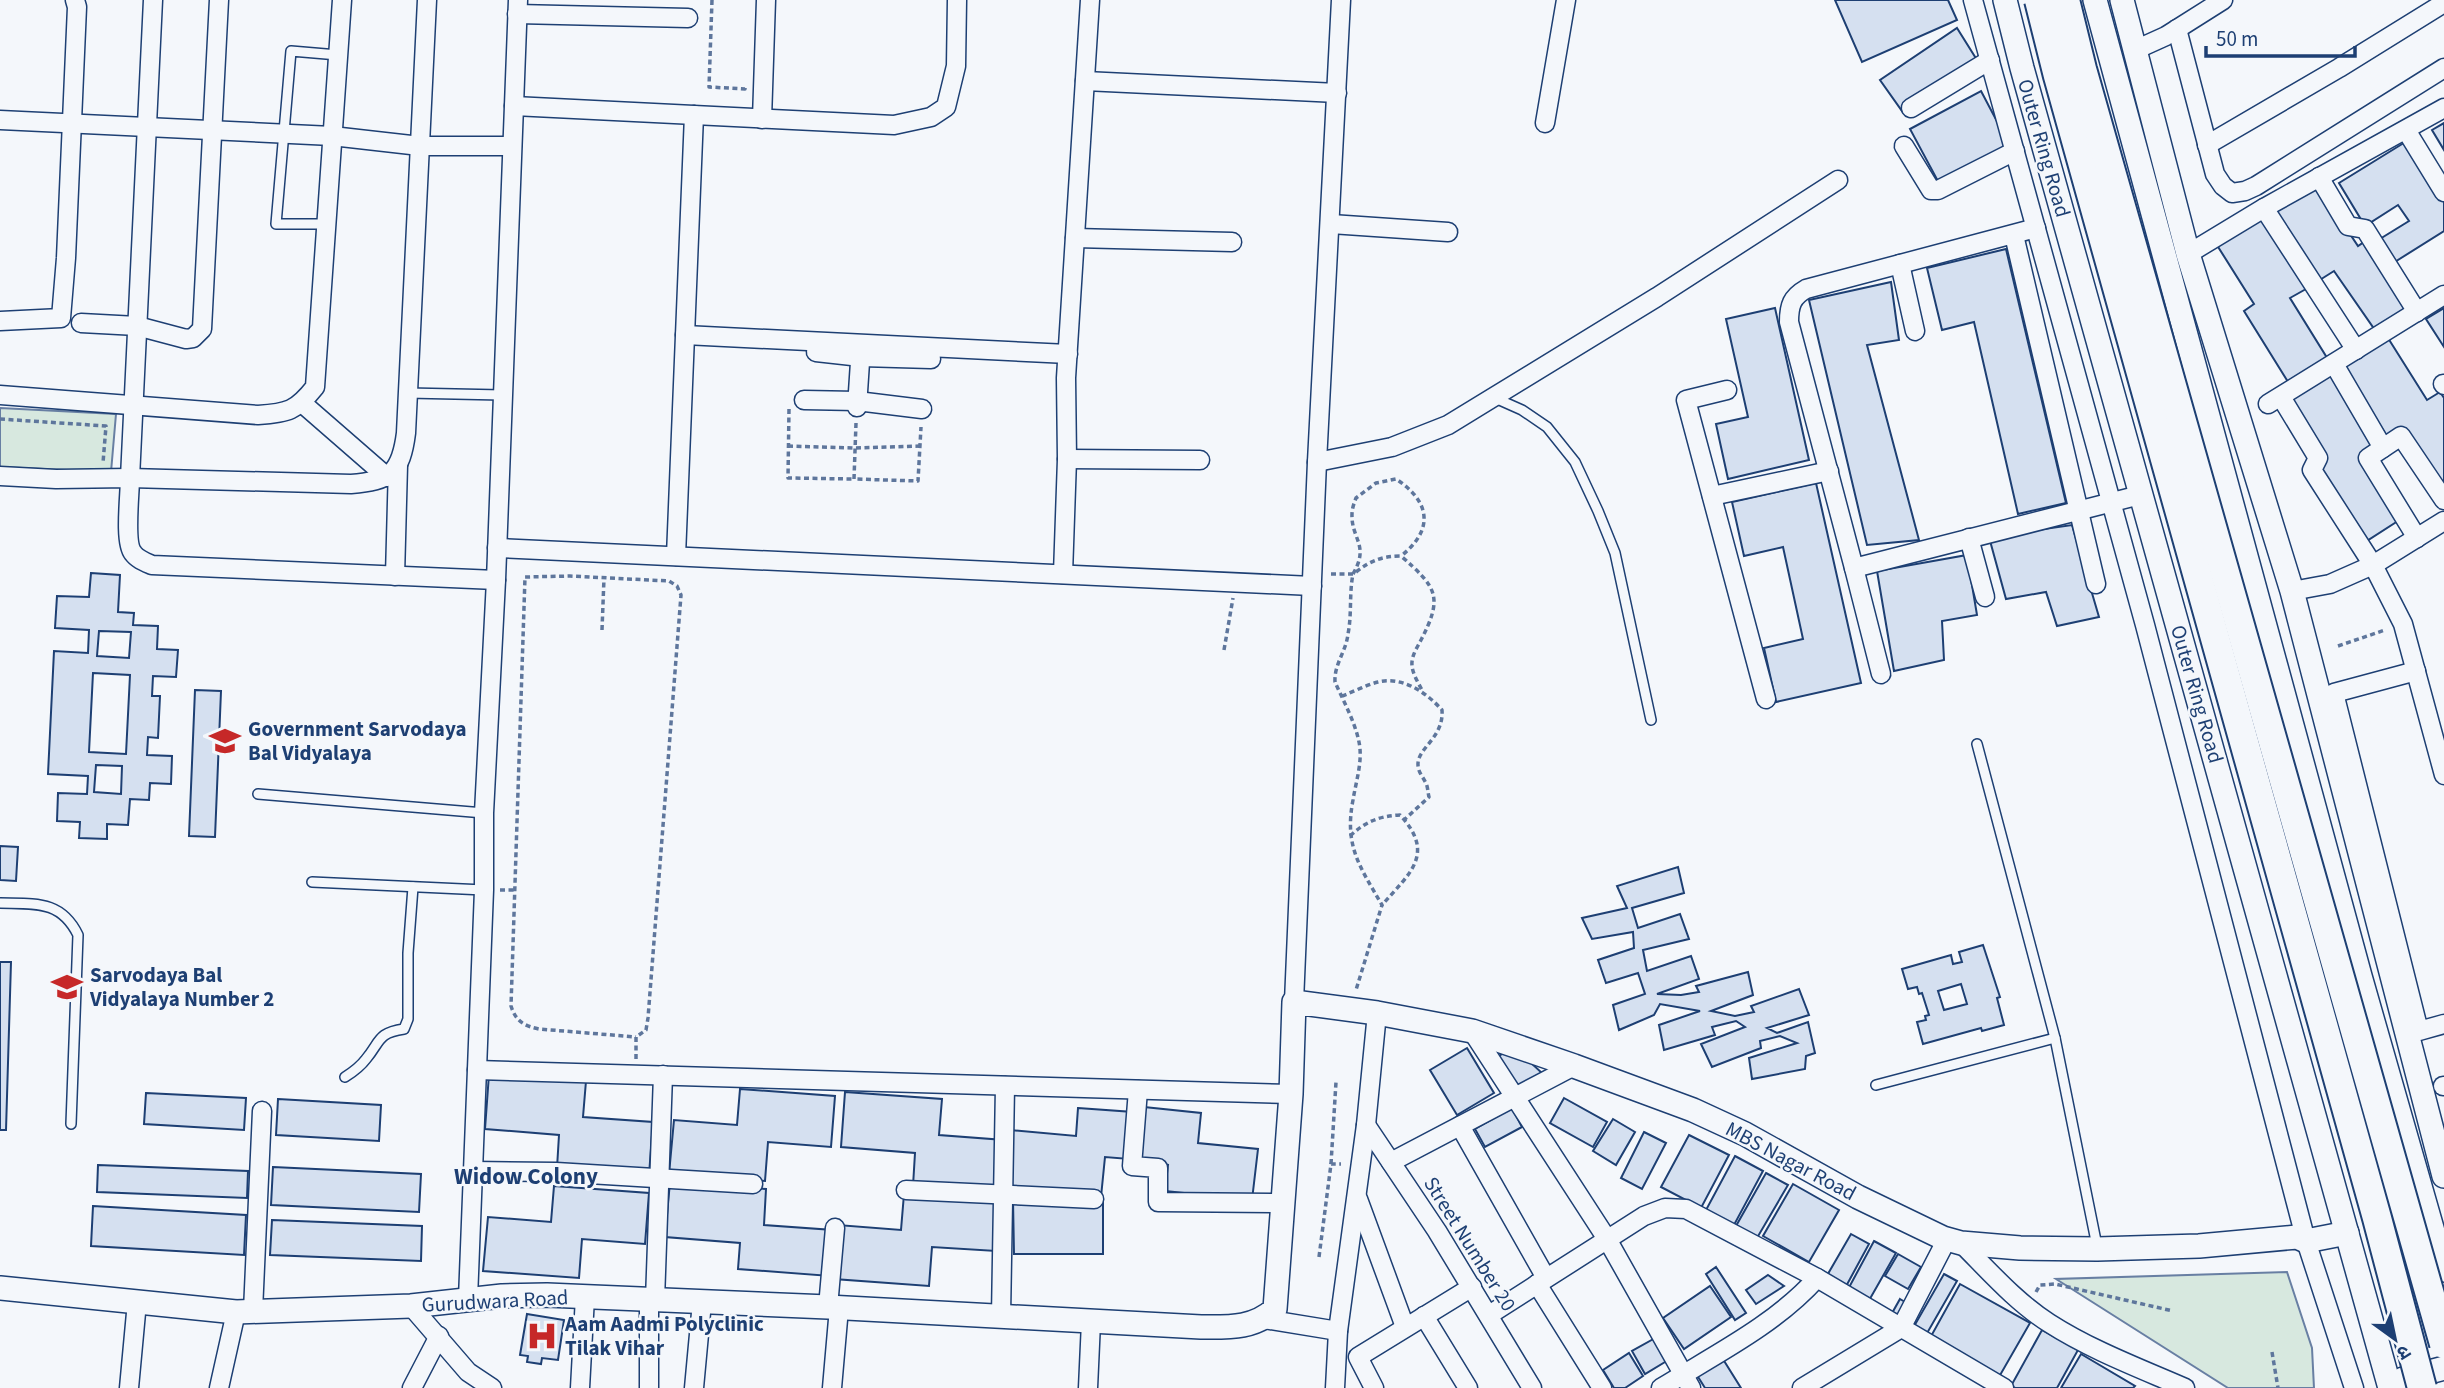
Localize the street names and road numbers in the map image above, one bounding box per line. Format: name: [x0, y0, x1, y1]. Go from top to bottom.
street label: Outer Ring Road: [2010, 75, 2078, 221]
street label: Outer Ring Road: [2163, 621, 2231, 767]
street label: MBS Nagar Road: [1720, 1114, 1862, 1208]
street label: Street Number 20: [1417, 1171, 1523, 1317]
street label: Gurudwara Road: [421, 1282, 569, 1320]

